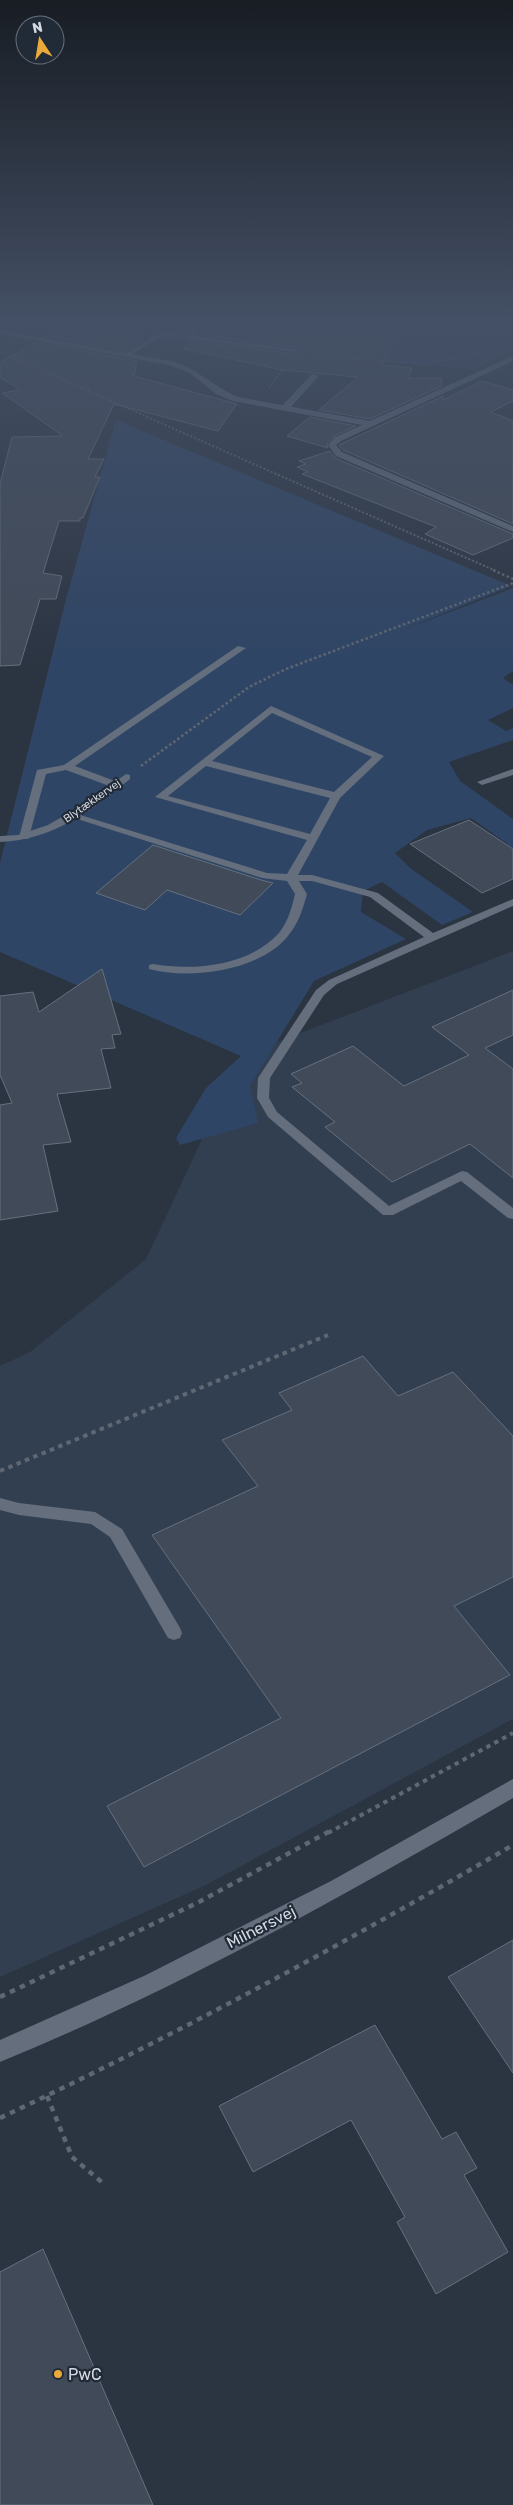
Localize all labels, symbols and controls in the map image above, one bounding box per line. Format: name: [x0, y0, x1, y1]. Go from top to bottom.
north arrow: [15, 15, 65, 65]
text: N: [31, 18, 44, 37]
street label: Blytækkervej: [61, 776, 123, 825]
street label: Milnersvej: [223, 1902, 299, 1952]
place label: PwC: [68, 2365, 102, 2384]
marker: PwC: [52, 2368, 64, 2380]

